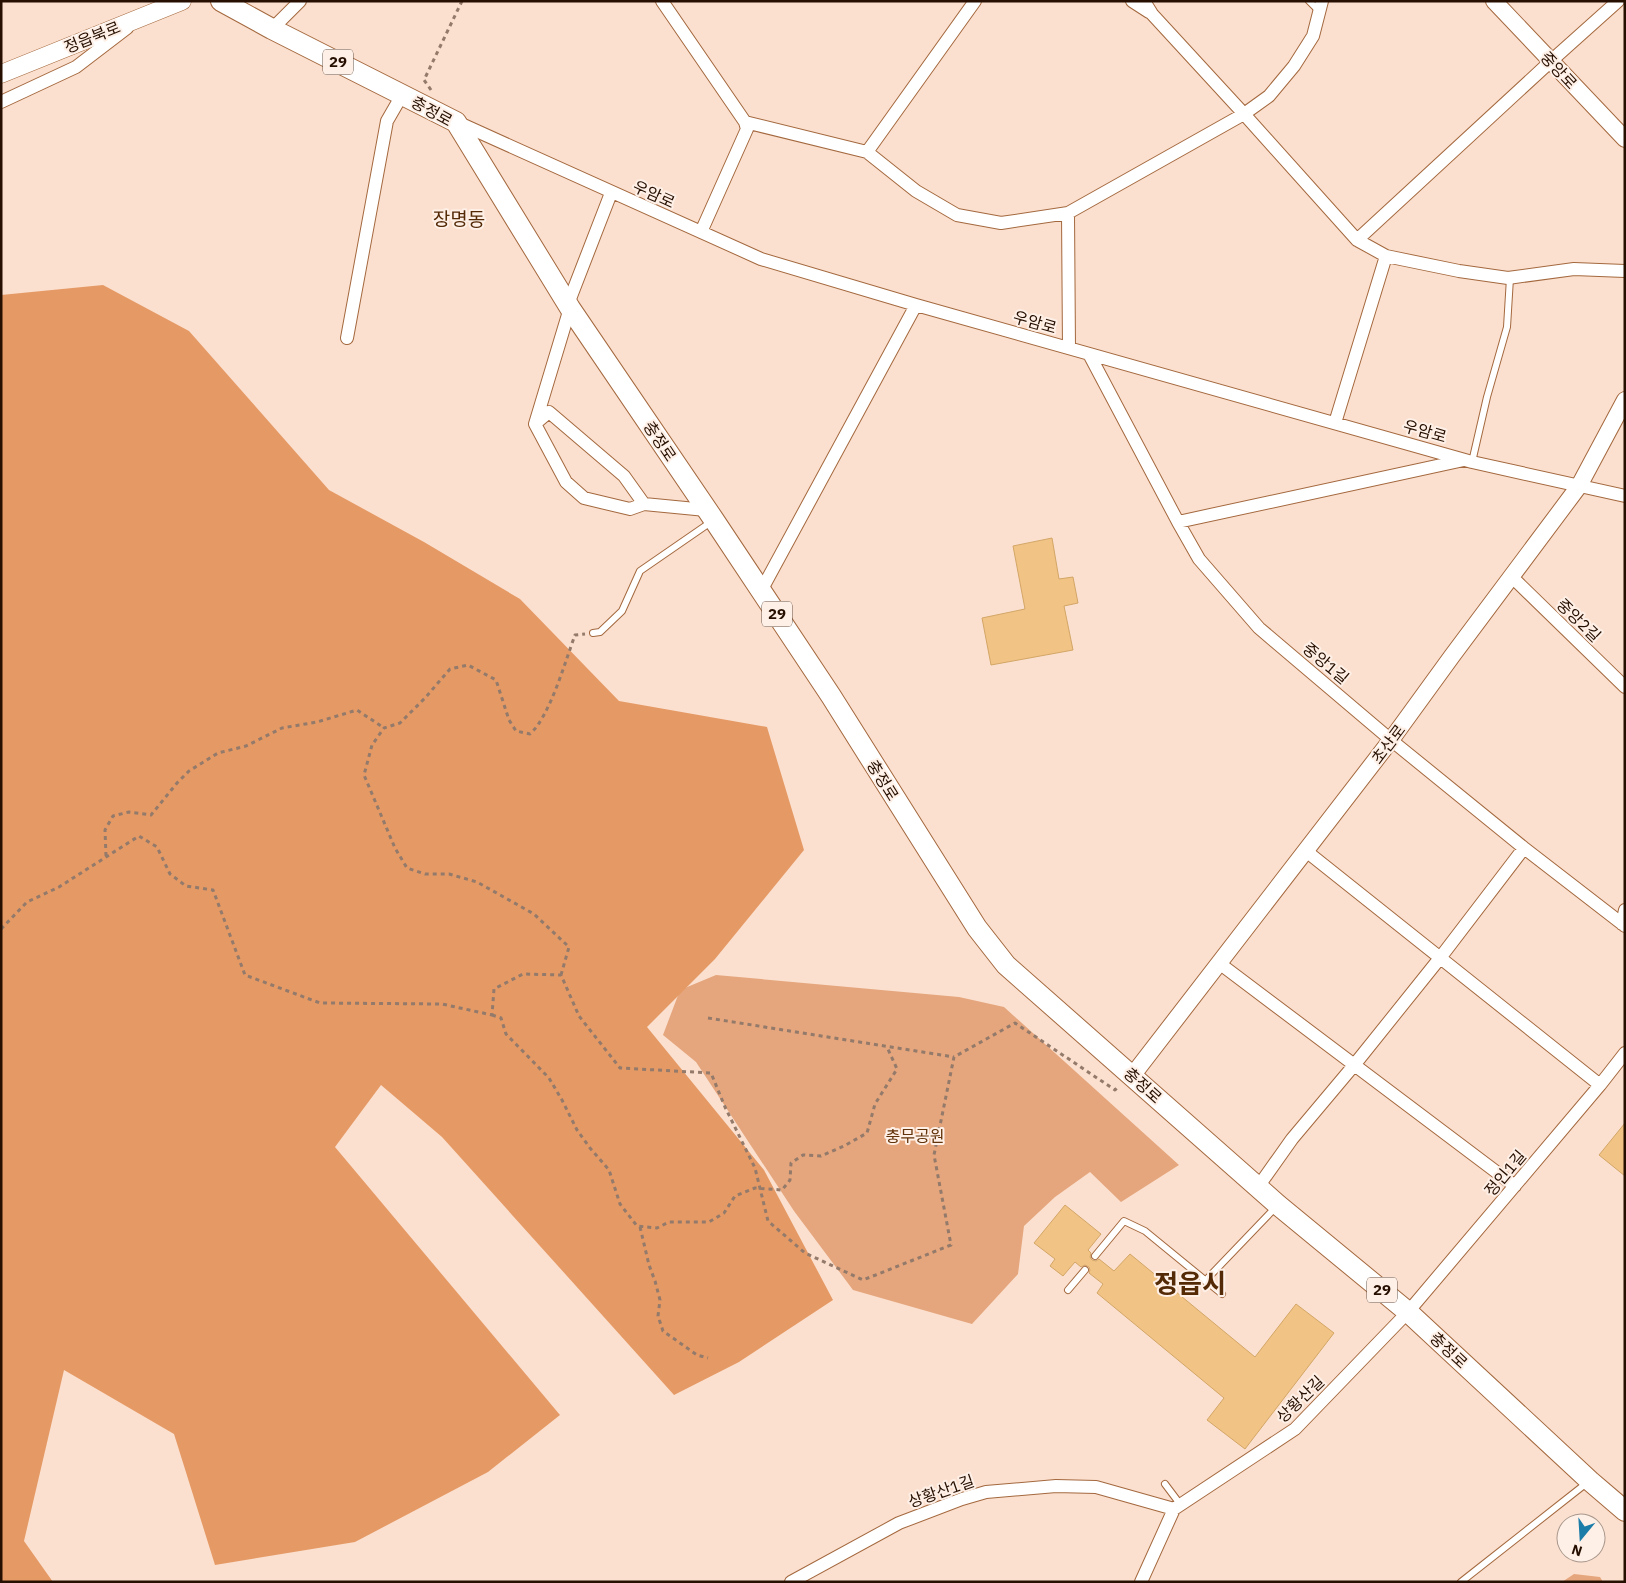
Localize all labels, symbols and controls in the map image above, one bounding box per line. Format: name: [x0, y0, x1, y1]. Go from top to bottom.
street label: 정읍북로: [61, 17, 123, 57]
street label: 중앙로: [1537, 47, 1582, 93]
road number: 29: [323, 50, 353, 74]
street label: 충정로: [408, 92, 456, 131]
street label: 우암로: [630, 176, 678, 212]
district label: 장명동: [433, 207, 485, 231]
street label: 우암로: [1011, 306, 1059, 338]
street label: 우암로: [1401, 415, 1449, 447]
street label: 충정로: [639, 417, 681, 465]
street label: 중앙2길: [1553, 594, 1605, 646]
road number: 29: [762, 602, 792, 626]
street label: 중앙1길: [1299, 638, 1353, 688]
street label: 초산로: [1367, 720, 1409, 768]
street label: 충정로: [863, 756, 903, 804]
street label: 충정로: [1120, 1063, 1166, 1107]
park label: 충무공원: [886, 1126, 944, 1146]
street label: 정인1길: [1480, 1146, 1530, 1200]
district label: 정읍시: [1154, 1266, 1226, 1300]
road number: 29: [1367, 1278, 1397, 1302]
street label: 충정로: [1426, 1328, 1472, 1373]
street label: 상황산길: [1272, 1371, 1328, 1427]
street label: 상황산1길: [905, 1470, 977, 1512]
north arrow: [1556, 1513, 1606, 1563]
text: N: [1569, 1540, 1585, 1560]

